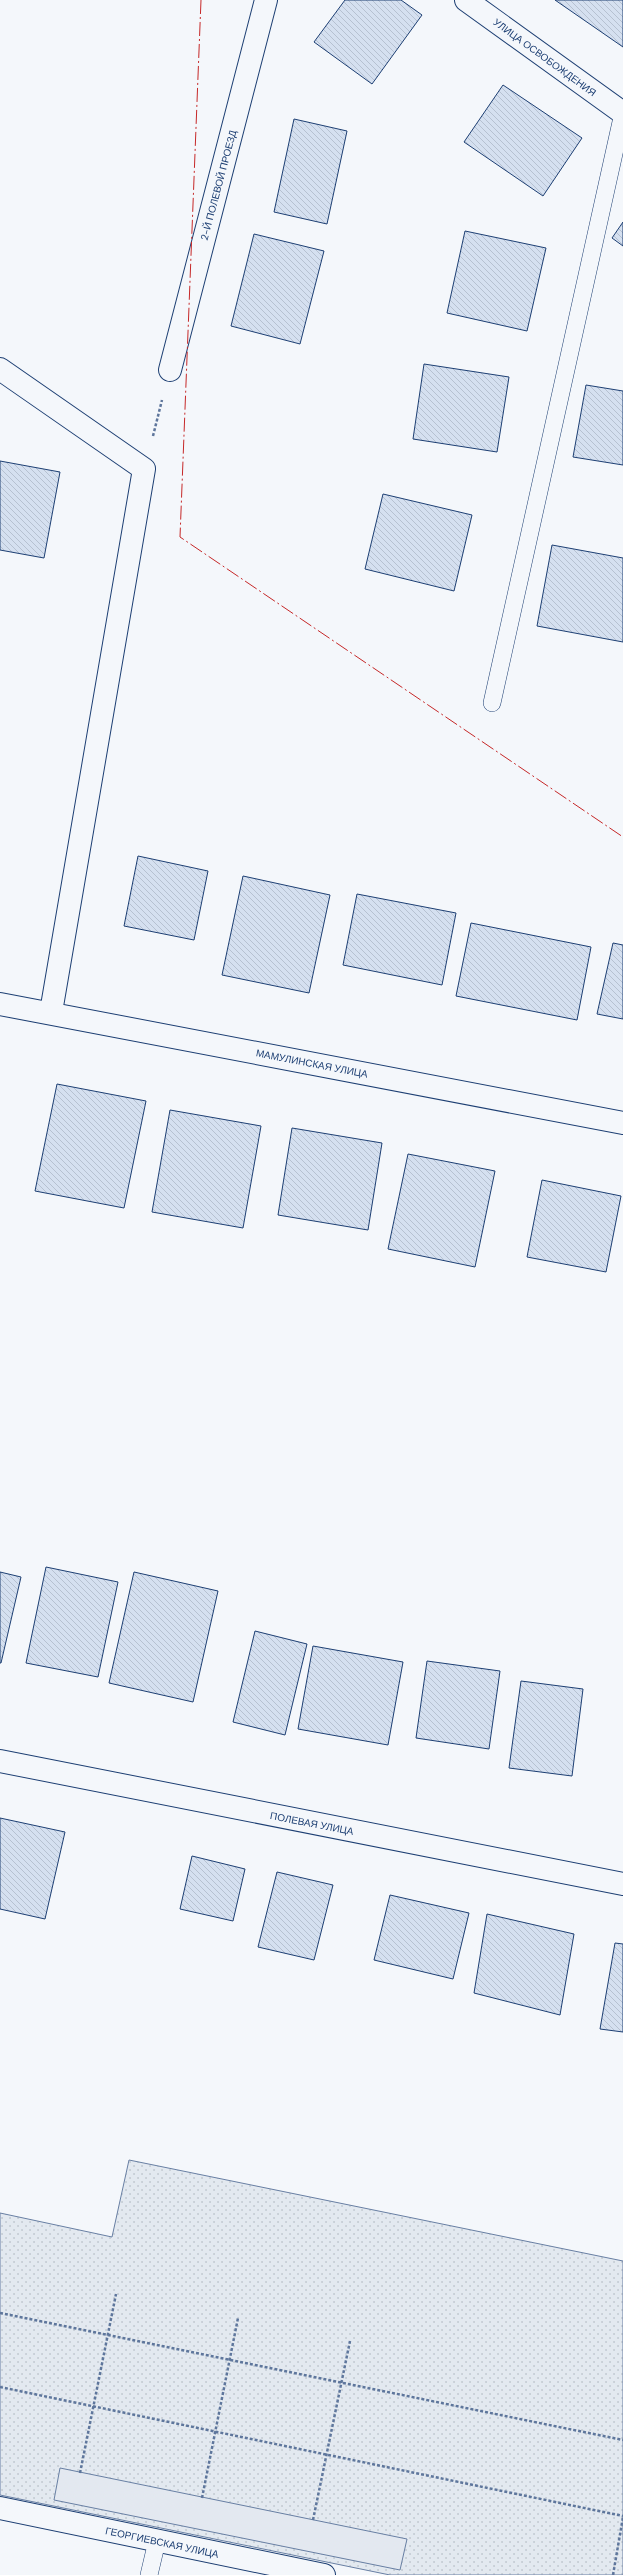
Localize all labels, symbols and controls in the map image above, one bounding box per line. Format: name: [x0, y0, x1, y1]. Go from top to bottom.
street label: УЛИЦА ОСВОБОЖДЕНИЯ: [491, 16, 599, 99]
street label: 2-Й ПОЛЕВОЙ ПРОЕЗД: [197, 128, 240, 242]
street label: МАМУЛИНСКАЯ УЛИЦА: [255, 1046, 369, 1081]
street label: ПОЛЕВАЯ УЛИЦА: [269, 1809, 355, 1838]
street label: ГЕОРГИЕВСКАЯ УЛИЦА: [104, 2524, 220, 2561]

